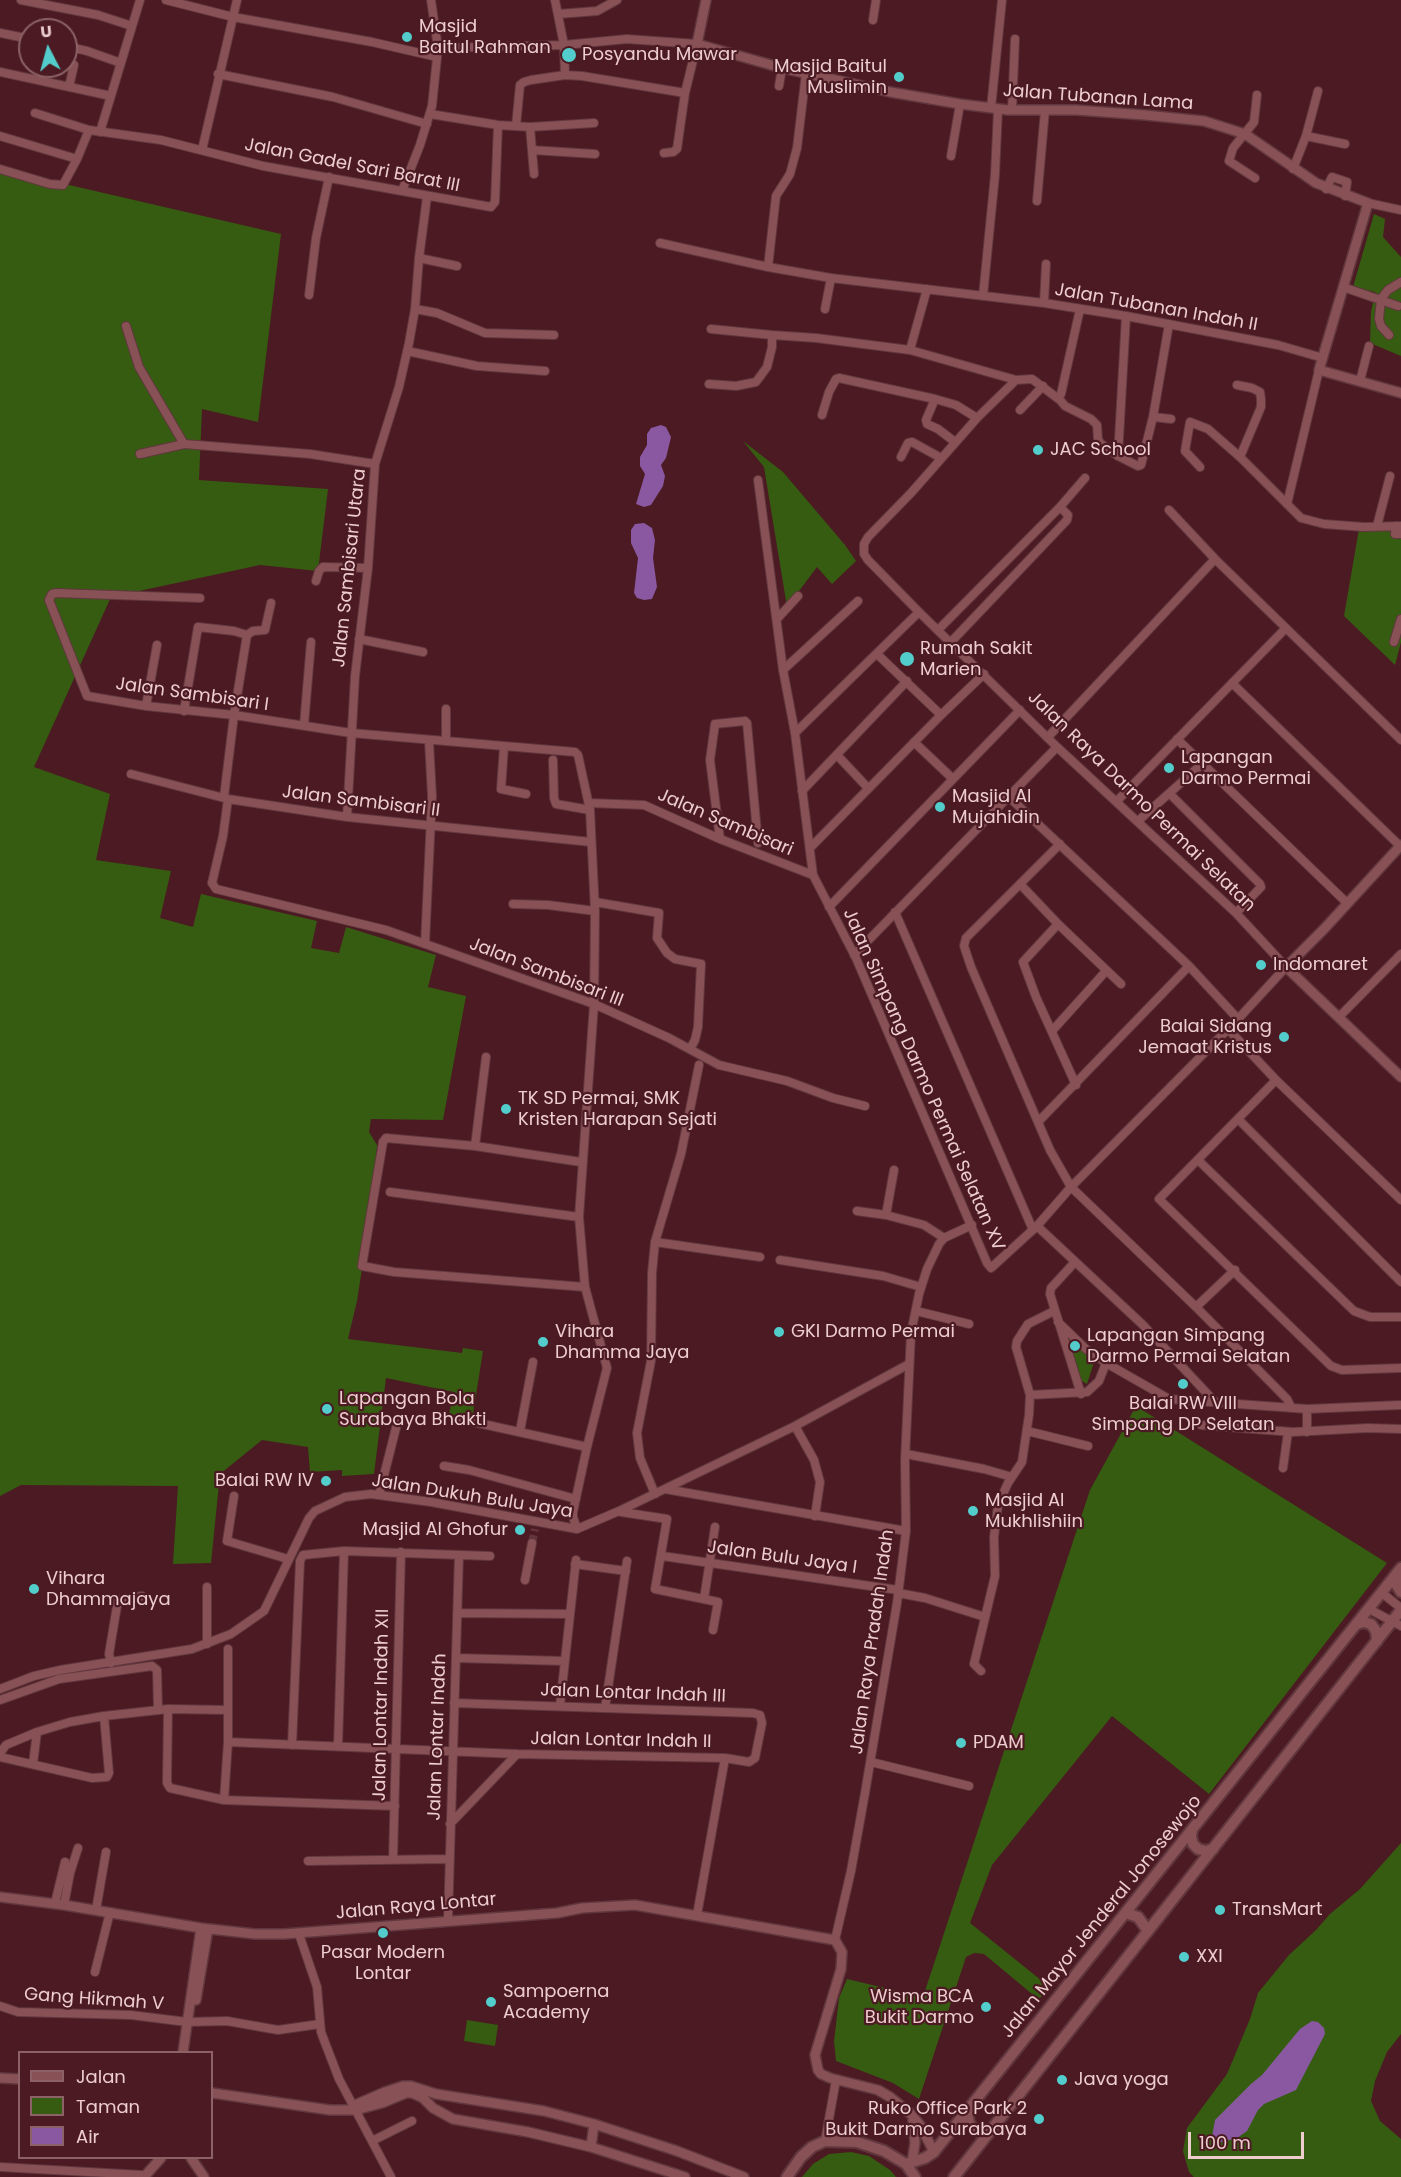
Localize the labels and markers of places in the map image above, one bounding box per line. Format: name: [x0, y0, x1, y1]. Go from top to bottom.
place label: Masjid Baitul Rahman: [419, 16, 551, 58]
marker: Masjid Baitul Rahman: [400, 30, 414, 44]
place label: Posyandu Mawar: [582, 44, 737, 66]
marker: Posyandu Mawar: [560, 46, 578, 64]
place label: Masjid Baitul Muslimin: [774, 56, 887, 98]
marker: Masjid Baitul Muslimin: [892, 70, 906, 84]
place label: JAC School: [1050, 439, 1151, 461]
marker: JAC School: [1031, 443, 1045, 457]
place label: Rumah Sakit Marien: [920, 638, 1032, 680]
marker: Rumah Sakit Marien: [898, 650, 916, 668]
place label: Lapangan Darmo Permai: [1181, 747, 1311, 789]
marker: Lapangan Darmo Permai: [1162, 761, 1176, 775]
place label: Masjid Al Mujahidin: [952, 786, 1040, 828]
marker: Masjid Al Mujahidin: [933, 800, 947, 814]
place label: Indomaret: [1273, 954, 1368, 976]
marker: Indomaret: [1254, 958, 1268, 972]
place label: Balai Sidang Jemaat Kristus: [1138, 1016, 1272, 1058]
marker: Balai Sidang Jemaat Kristus: [1277, 1030, 1291, 1044]
place label: TK SD Permai, SMK Kristen Harapan Sejati: [518, 1088, 717, 1130]
marker: TK SD Permai, SMK Kristen Harapan Sejati: [499, 1102, 513, 1116]
place label: Vihara Dhamma Jaya: [555, 1321, 689, 1364]
place label: GKI Darmo Permai: [791, 1321, 955, 1343]
marker: GKI Darmo Permai: [772, 1325, 786, 1339]
place label: Lapangan Simpang Darmo Permai Selatan: [1087, 1325, 1290, 1368]
marker: Vihara Dhamma Jaya: [536, 1335, 550, 1349]
marker: Lapangan Simpang Darmo Permai Selatan: [1068, 1339, 1082, 1353]
marker: Balai RW VIII Simpang DP Selatan: [1176, 1377, 1190, 1391]
place label: Lapangan Bola Surabaya Bhakti: [339, 1388, 486, 1430]
place label: Balai RW VIII Simpang DP Selatan: [1092, 1393, 1274, 1436]
marker: Lapangan Bola Surabaya Bhakti: [320, 1402, 334, 1416]
place label: Balai RW IV: [215, 1470, 314, 1492]
marker: Balai RW IV: [319, 1474, 333, 1488]
place label: Masjid Al Mukhlishiin: [985, 1490, 1083, 1532]
marker: Masjid Al Mukhlishiin: [966, 1504, 980, 1518]
place label: Masjid Al Ghofur: [363, 1519, 508, 1541]
marker: Masjid Al Ghofur: [513, 1523, 527, 1537]
place label: Vihara Dhammajaya: [46, 1568, 171, 1610]
marker: Vihara Dhammajaya: [27, 1582, 41, 1596]
place label: PDAM: [973, 1732, 1024, 1754]
marker: PDAM: [954, 1736, 968, 1750]
place label: TransMart: [1232, 1899, 1322, 1921]
marker: TransMart: [1213, 1903, 1227, 1917]
marker: Pasar Modern Lontar: [376, 1926, 390, 1940]
place label: Pasar Modern Lontar: [321, 1942, 445, 1984]
place label: XXI: [1196, 1946, 1223, 1968]
marker: XXI: [1177, 1950, 1191, 1964]
place label: Sampoerna Academy: [503, 1981, 610, 2024]
place label: Wisma BCA Bukit Darmo: [865, 1986, 974, 2028]
marker: Sampoerna Academy: [484, 1995, 498, 2009]
marker: Wisma BCA Bukit Darmo: [979, 2000, 993, 2014]
place label: Java yoga: [1074, 2069, 1169, 2091]
marker: Java yoga: [1055, 2073, 1069, 2087]
place label: Ruko Office Park 2 Bukit Darmo Surabaya: [825, 2098, 1027, 2140]
marker: Ruko Office Park 2 Bukit Darmo Surabaya: [1032, 2112, 1046, 2126]

